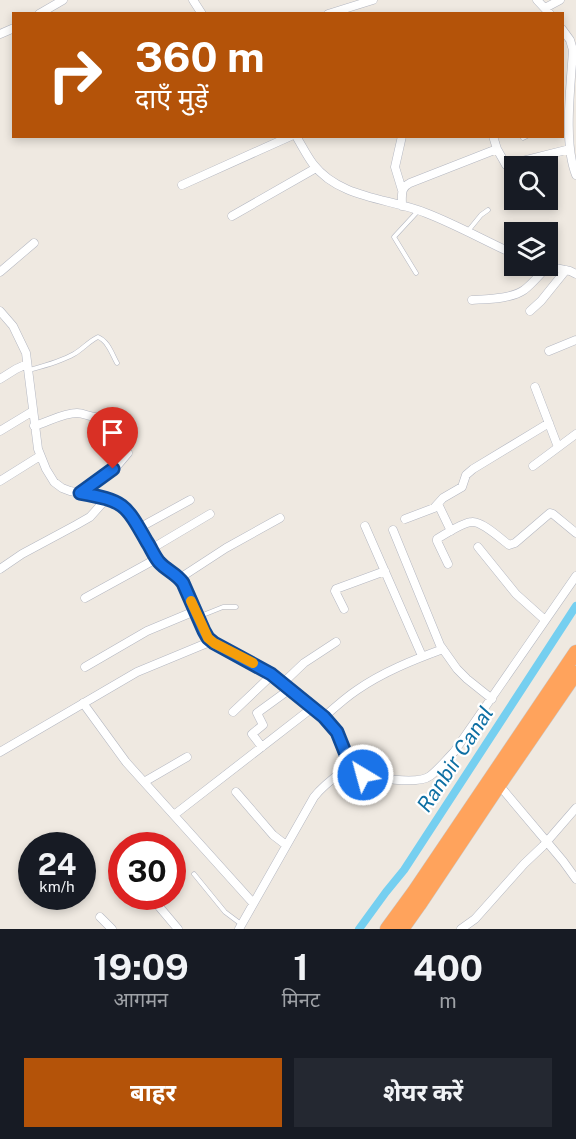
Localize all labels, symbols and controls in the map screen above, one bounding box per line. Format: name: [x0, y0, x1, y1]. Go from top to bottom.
text: 360 m: [135, 32, 265, 81]
icon: right: [36, 36, 114, 114]
text: दाएँ मुड़ें: [135, 82, 208, 114]
map controls: [504, 156, 558, 276]
button: search: [504, 156, 558, 210]
button: layers: [504, 222, 558, 276]
pin: [87, 407, 138, 469]
icon: arrive: [96, 416, 129, 449]
water label: Ranbir Canal: [412, 701, 498, 817]
position arrow: [331, 743, 395, 807]
speed limit sign: 30: [108, 832, 186, 910]
text: 24: [38, 846, 76, 882]
text: km/h: [39, 878, 75, 895]
text: 19:09: [93, 946, 189, 988]
text: 1: [293, 946, 309, 988]
text: 400: [413, 947, 483, 989]
text: आगमन: [113, 988, 168, 1012]
text: मिनट: [282, 988, 320, 1012]
text: m: [439, 989, 457, 1013]
button: बाहर: [24, 1058, 282, 1127]
button: शेयर करें: [294, 1058, 552, 1127]

